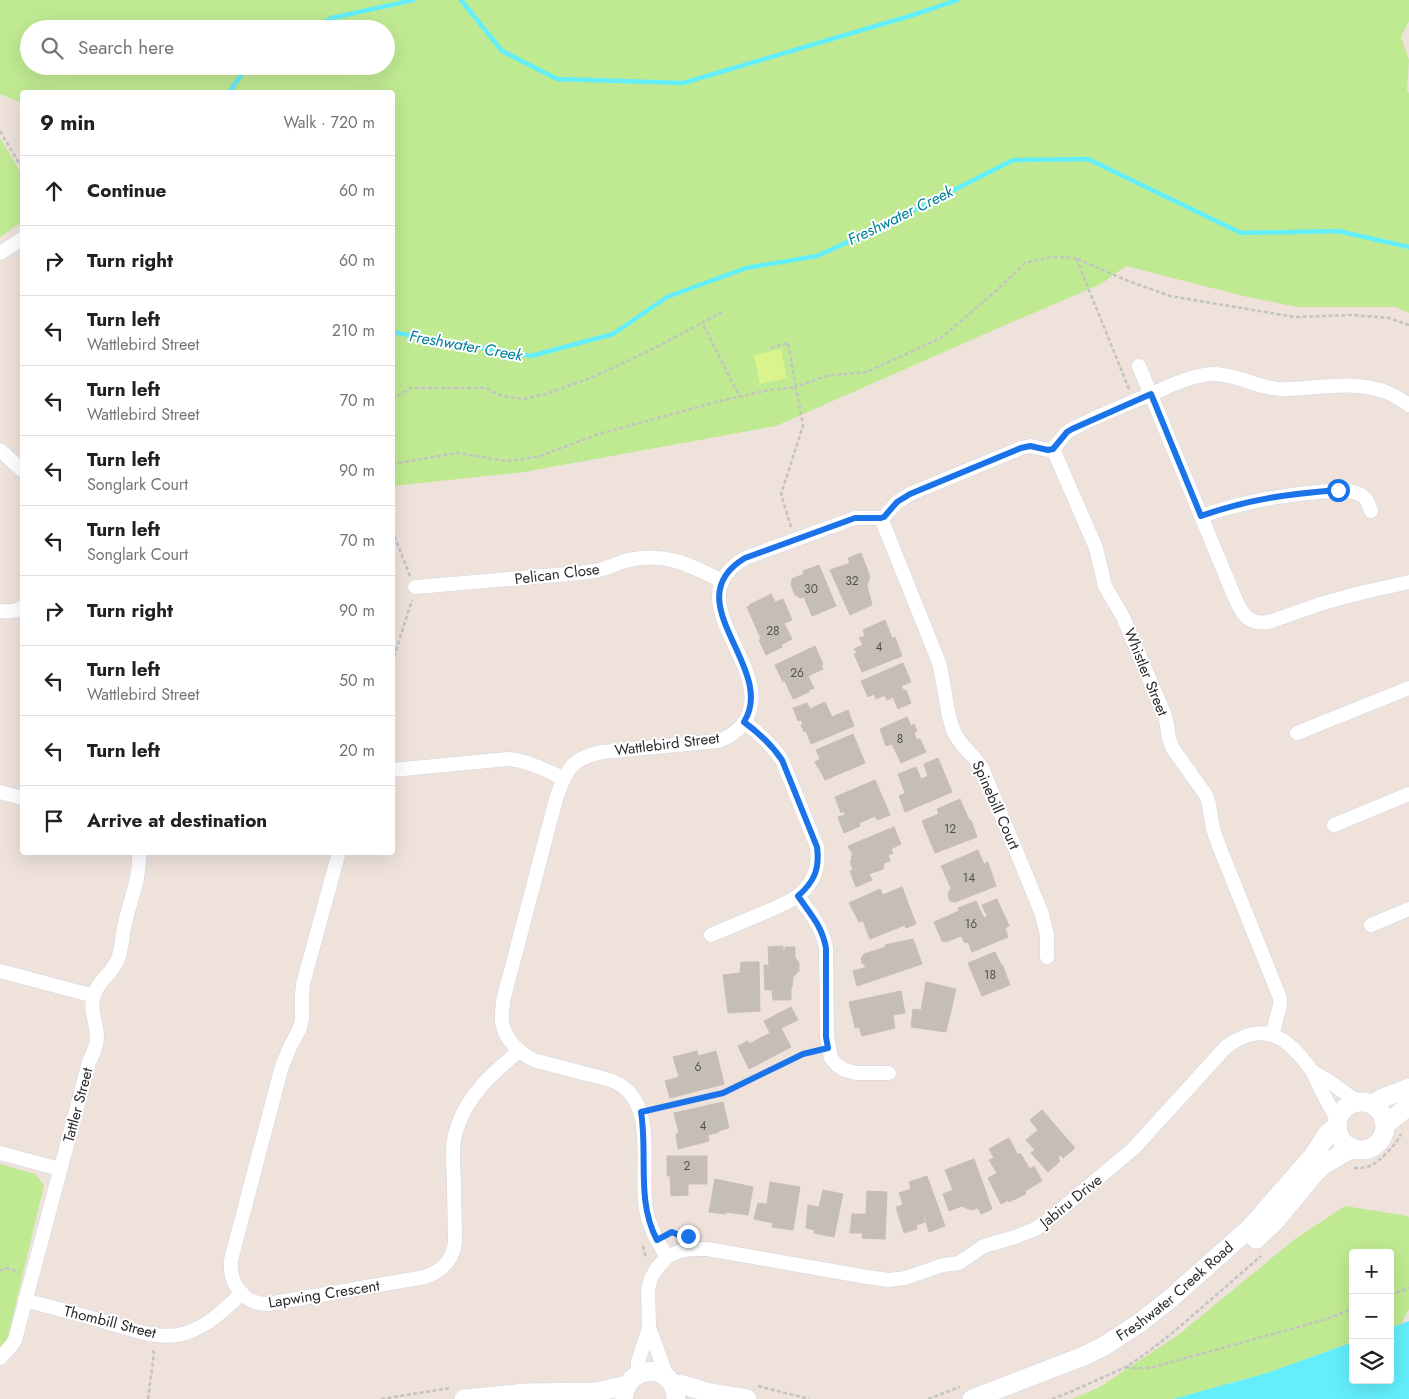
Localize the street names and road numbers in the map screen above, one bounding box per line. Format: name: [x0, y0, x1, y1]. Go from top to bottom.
street label: Pelican Close: [513, 558, 601, 590]
street label: Whistler Street: [1118, 625, 1174, 720]
street label: Wattlebird Street: [613, 727, 721, 761]
street label: Spinebill Court: [967, 757, 1026, 853]
street label: Tattler Street: [57, 1065, 99, 1145]
street label: Jabiru Drive: [1034, 1169, 1107, 1234]
street label: Freshwater Creek Road: [1112, 1236, 1238, 1346]
street label: Lapwing Crescent: [267, 1274, 382, 1314]
street label: Thombill Street: [62, 1300, 159, 1344]

